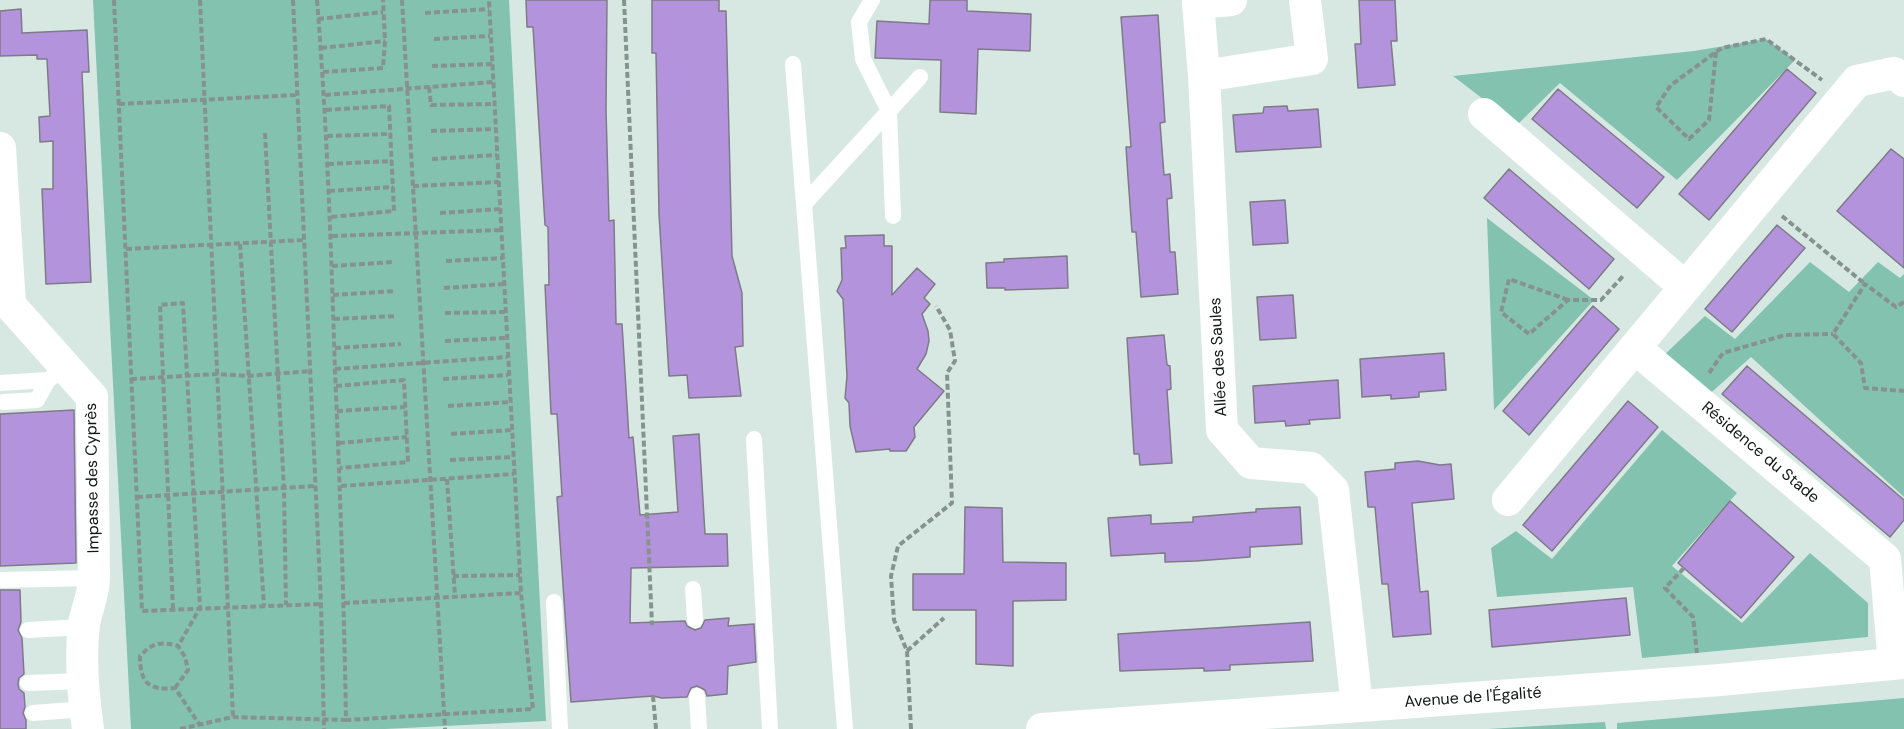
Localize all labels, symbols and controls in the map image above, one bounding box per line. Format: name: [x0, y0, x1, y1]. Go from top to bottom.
street label: Allée des Saules: [1206, 297, 1232, 417]
street label: Résidence du Stade: [1697, 398, 1823, 508]
street label: Impasse des Cyprès: [82, 403, 104, 553]
street label: Avenue de l'Égalité: [1404, 684, 1542, 712]

